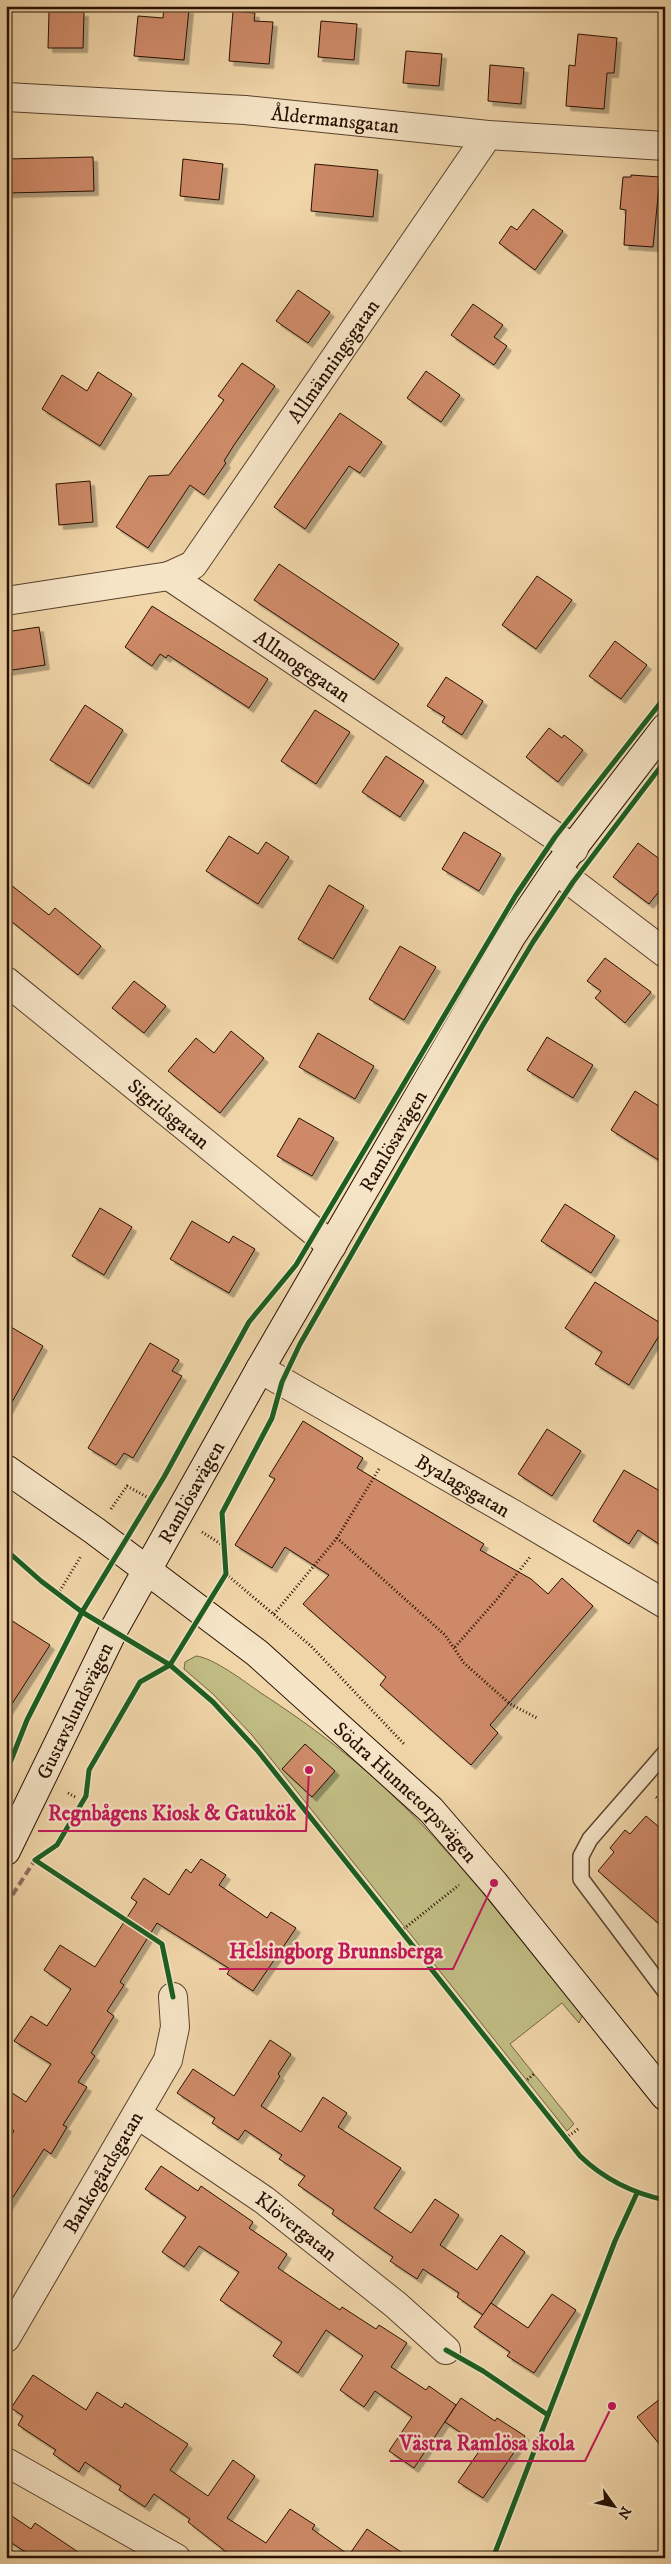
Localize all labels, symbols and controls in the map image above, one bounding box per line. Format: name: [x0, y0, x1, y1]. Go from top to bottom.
street label: Åldermansgatan: [270, 101, 401, 140]
street label: Allmänningsgatan: [283, 294, 386, 428]
street label: Allmogegatan: [249, 626, 355, 709]
street label: Sigridsgatan: [122, 1074, 214, 1156]
street label: Ramlösavägen: [355, 1086, 433, 1197]
street label: Ramlösavägen: [154, 1437, 231, 1548]
street label: Byalagsgatan: [410, 1450, 515, 1524]
street label: Gustavslundsvägen: [32, 1638, 120, 1784]
street label: Södra Hunnetorpsvägen: [328, 1717, 482, 1869]
callout: Regnbågens Kiosk & Gatukök: [38, 1795, 306, 1831]
text: Regnbågens Kiosk & Gatukök: [48, 1801, 297, 1827]
callout: Helsingborg Brunnsberga: [219, 1933, 453, 1969]
text: Helsingborg Brunnsberga: [229, 1939, 444, 1965]
street label: Bankogårdsgatan: [59, 2107, 150, 2238]
street label: Klövergatan: [250, 2187, 342, 2268]
callout: Västra Ramlösa skola: [390, 2425, 585, 2461]
text: Västra Ramlösa skola: [398, 2431, 576, 2457]
north arrow: [588, 2482, 638, 2532]
text: N: [613, 2503, 635, 2523]

